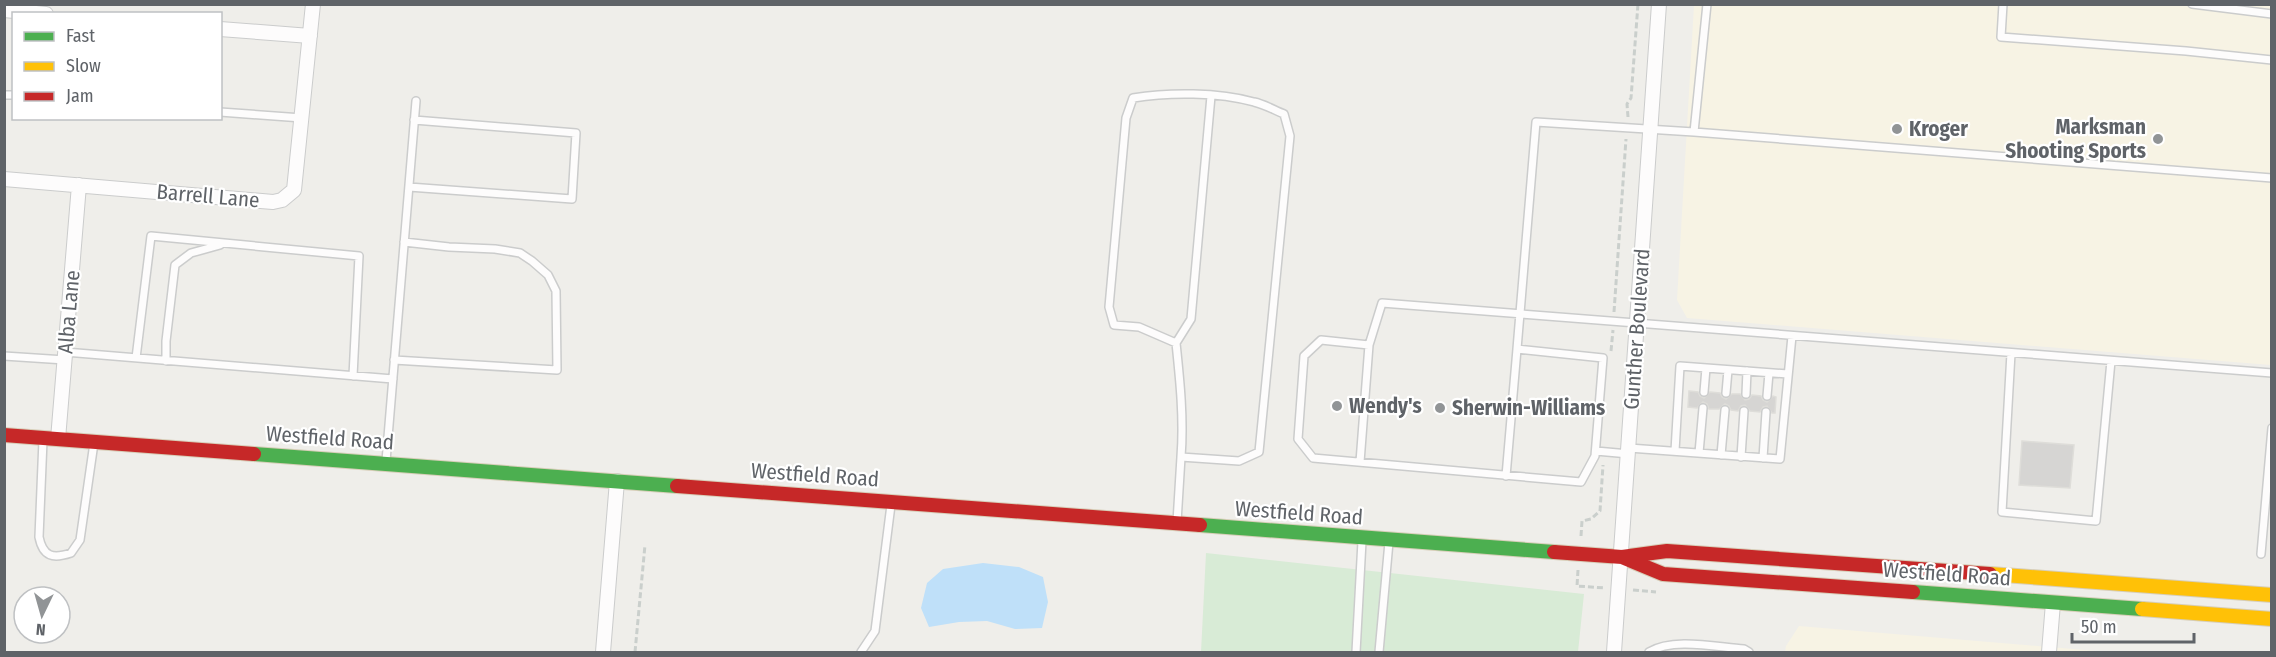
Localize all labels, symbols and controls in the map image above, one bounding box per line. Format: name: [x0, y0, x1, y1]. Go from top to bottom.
legend: [12, 12, 222, 120]
text: Fast: [66, 25, 95, 47]
text: Slow: [66, 55, 101, 77]
text: Jam: [66, 85, 94, 107]
place label: Marksman Shooting Sports: [2005, 114, 2146, 164]
place label: Kroger: [1909, 116, 1968, 142]
marker: Kroger: [1890, 122, 1904, 136]
marker: Marksman Shooting Sports: [2151, 132, 2165, 146]
street label: Barrell Lane: [155, 179, 261, 213]
street label: Gunther Boulevard: [1618, 248, 1656, 410]
street label: Alba Lane: [52, 269, 86, 355]
place label: Wendy's: [1349, 393, 1422, 419]
place label: Sherwin-Williams: [1452, 395, 1605, 421]
marker: Wendy's: [1330, 399, 1344, 413]
marker: Sherwin-Williams: [1433, 401, 1447, 415]
street label: Westfield Road: [265, 421, 395, 455]
street label: Westfield Road: [750, 458, 880, 492]
street label: Westfield Road: [1234, 496, 1364, 530]
street label: Westfield Road: [1882, 557, 2012, 591]
north arrow: [12, 585, 72, 645]
scale bar: [2072, 606, 2194, 644]
text: 50 m: [2081, 616, 2117, 638]
text: N: [35, 620, 46, 639]

